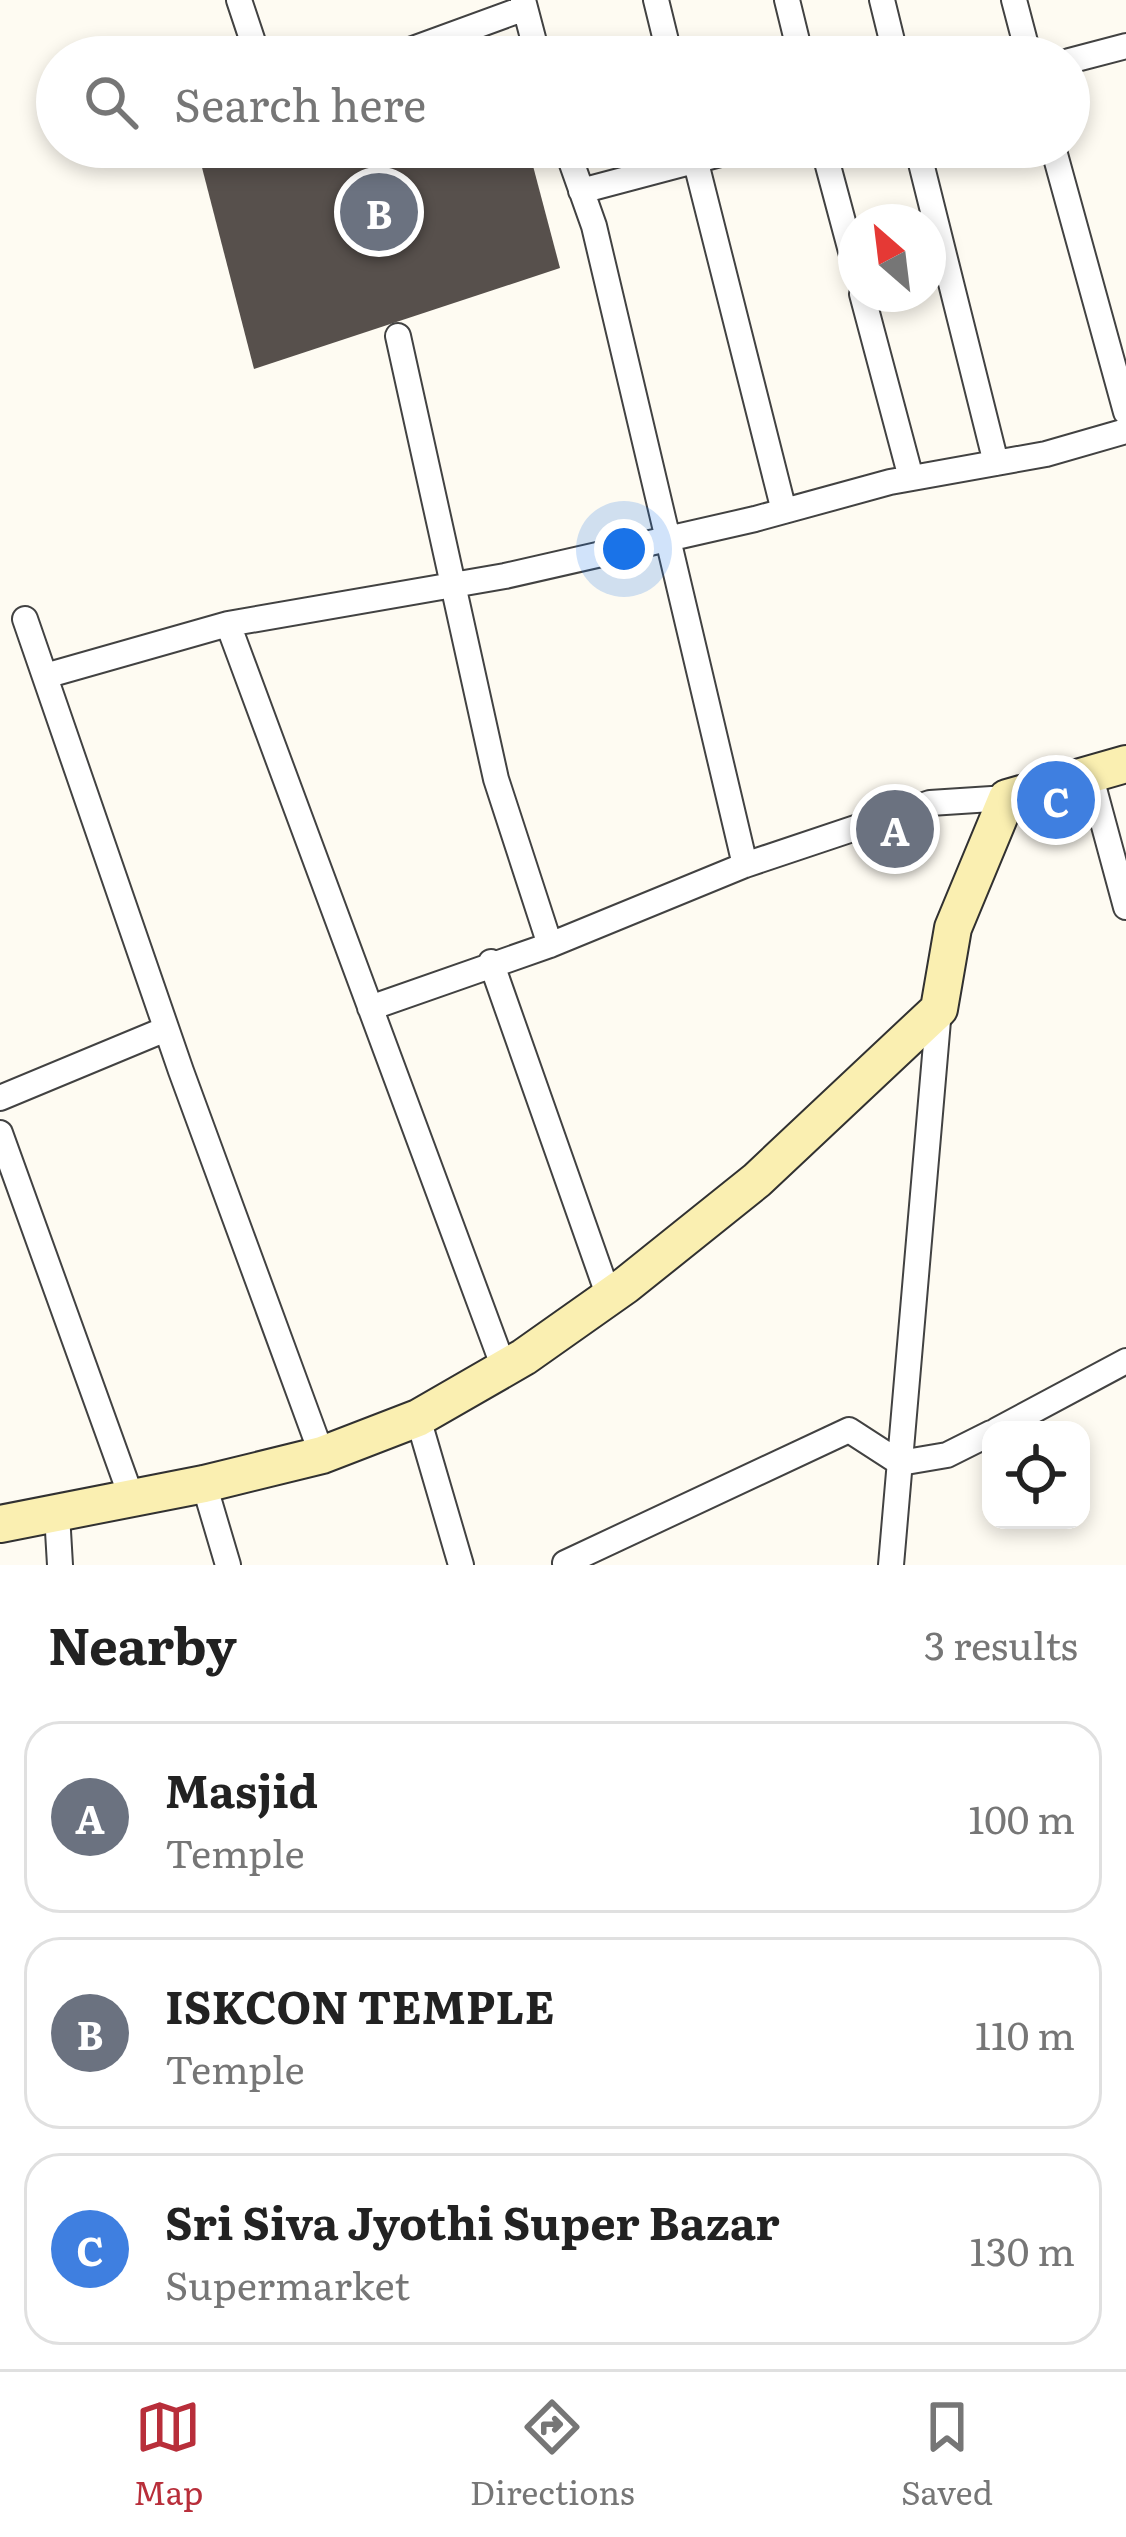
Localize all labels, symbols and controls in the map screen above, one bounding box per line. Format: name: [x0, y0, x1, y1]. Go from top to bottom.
search box: [36, 36, 1090, 168]
icon: search: [78, 69, 144, 135]
text: Search here: [174, 69, 426, 136]
pin: B: [340, 167, 418, 257]
north arrow: [838, 204, 946, 312]
your location: [594, 519, 654, 579]
pin: C: [1017, 755, 1095, 845]
pin: A: [856, 784, 934, 874]
map controls: [982, 1421, 1090, 1529]
button: locate: [982, 1421, 1090, 1529]
text: Nearby: [48, 1605, 237, 1681]
text: 3 results: [924, 1614, 1078, 1672]
text: Masjid: [165, 1755, 318, 1822]
text: A: [75, 1788, 105, 1846]
text: 100 m: [968, 1788, 1075, 1846]
text: Temple: [165, 1822, 305, 1880]
text: ISKCON TEMPLE: [165, 1971, 554, 2038]
text: B: [77, 2004, 103, 2062]
text: 110 m: [975, 2004, 1075, 2062]
text: Temple: [165, 2038, 305, 2096]
text: Sri Siva Jyothi Super Bazar: [165, 2187, 780, 2254]
text: C: [76, 2220, 104, 2278]
text: 130 m: [970, 2220, 1075, 2278]
text: Supermarket: [165, 2254, 410, 2312]
tab: Map: [133, 2394, 203, 2515]
tab: Directions: [470, 2394, 635, 2515]
tab: Saved: [901, 2394, 993, 2515]

